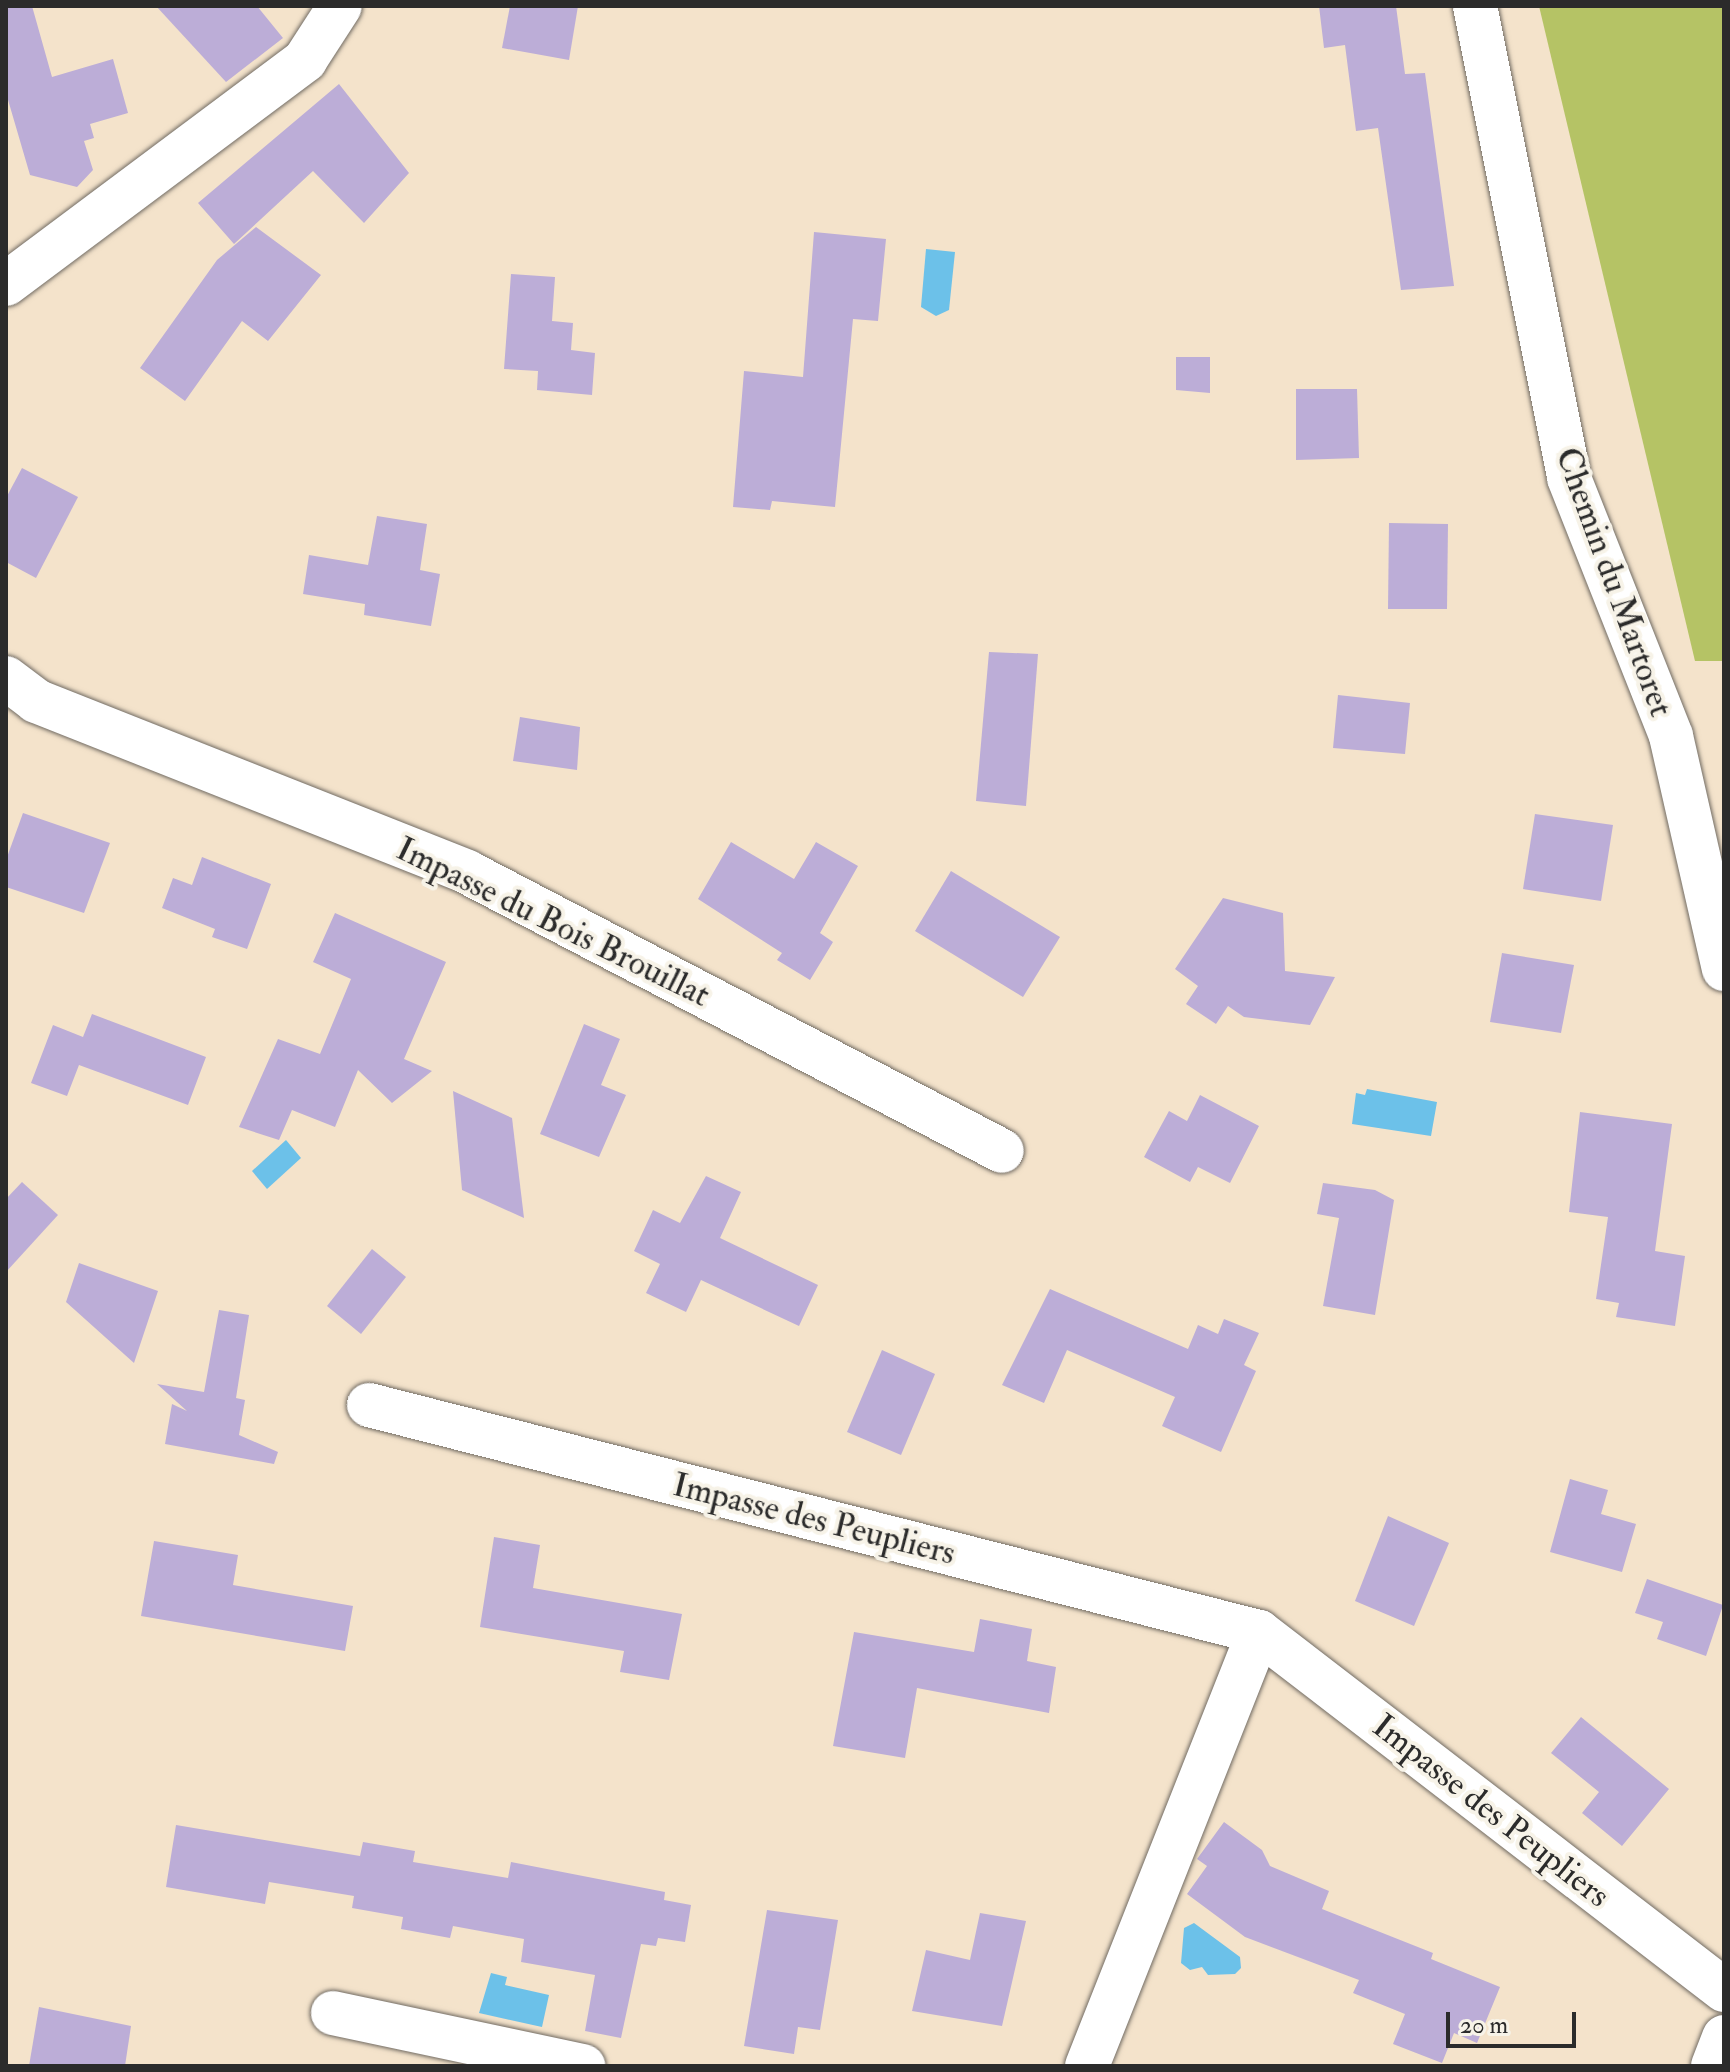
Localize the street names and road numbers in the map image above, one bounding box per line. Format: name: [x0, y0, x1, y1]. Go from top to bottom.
street label: Chemin du Martoret: [1546, 442, 1682, 722]
street label: Impasse du Bois Brouillat: [390, 828, 716, 1016]
street label: Impasse des Peupliers: [669, 1464, 959, 1574]
street label: Impasse des Peupliers: [1364, 1706, 1618, 1916]

